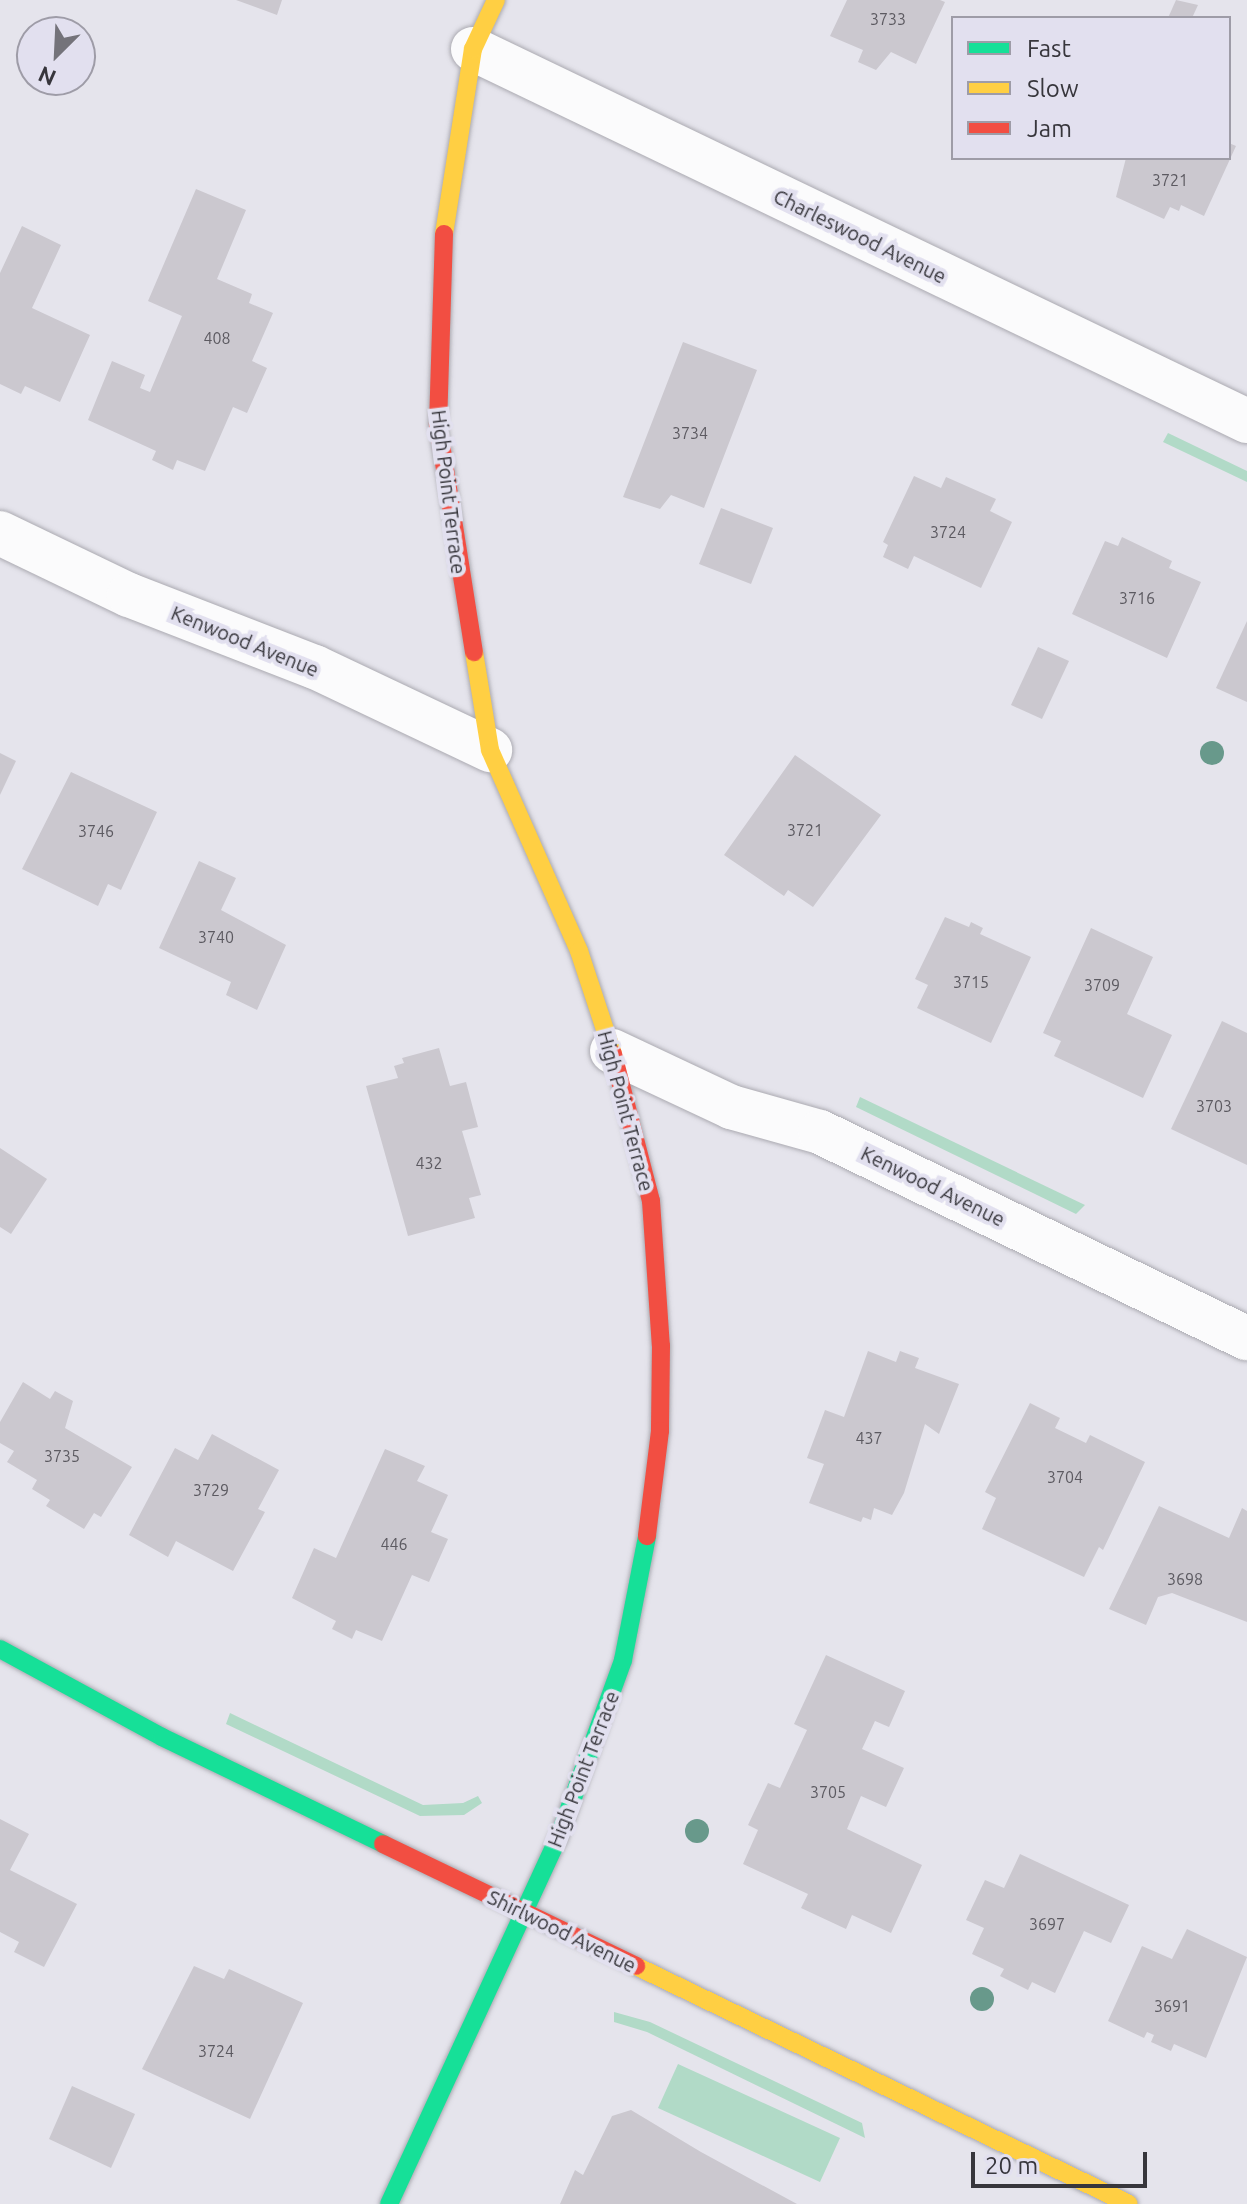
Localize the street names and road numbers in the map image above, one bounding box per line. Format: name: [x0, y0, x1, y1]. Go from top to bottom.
street label: Charleswood Avenue: [770, 184, 950, 288]
street label: High Point Terrace: [427, 408, 471, 576]
street label: Kenwood Avenue: [168, 600, 322, 682]
street label: High Point Terrace: [593, 1028, 659, 1194]
street label: Kenwood Avenue: [857, 1141, 1009, 1231]
street label: High Point Terrace: [542, 1688, 624, 1850]
street label: Shirlwood Avenue: [484, 1885, 640, 1977]

